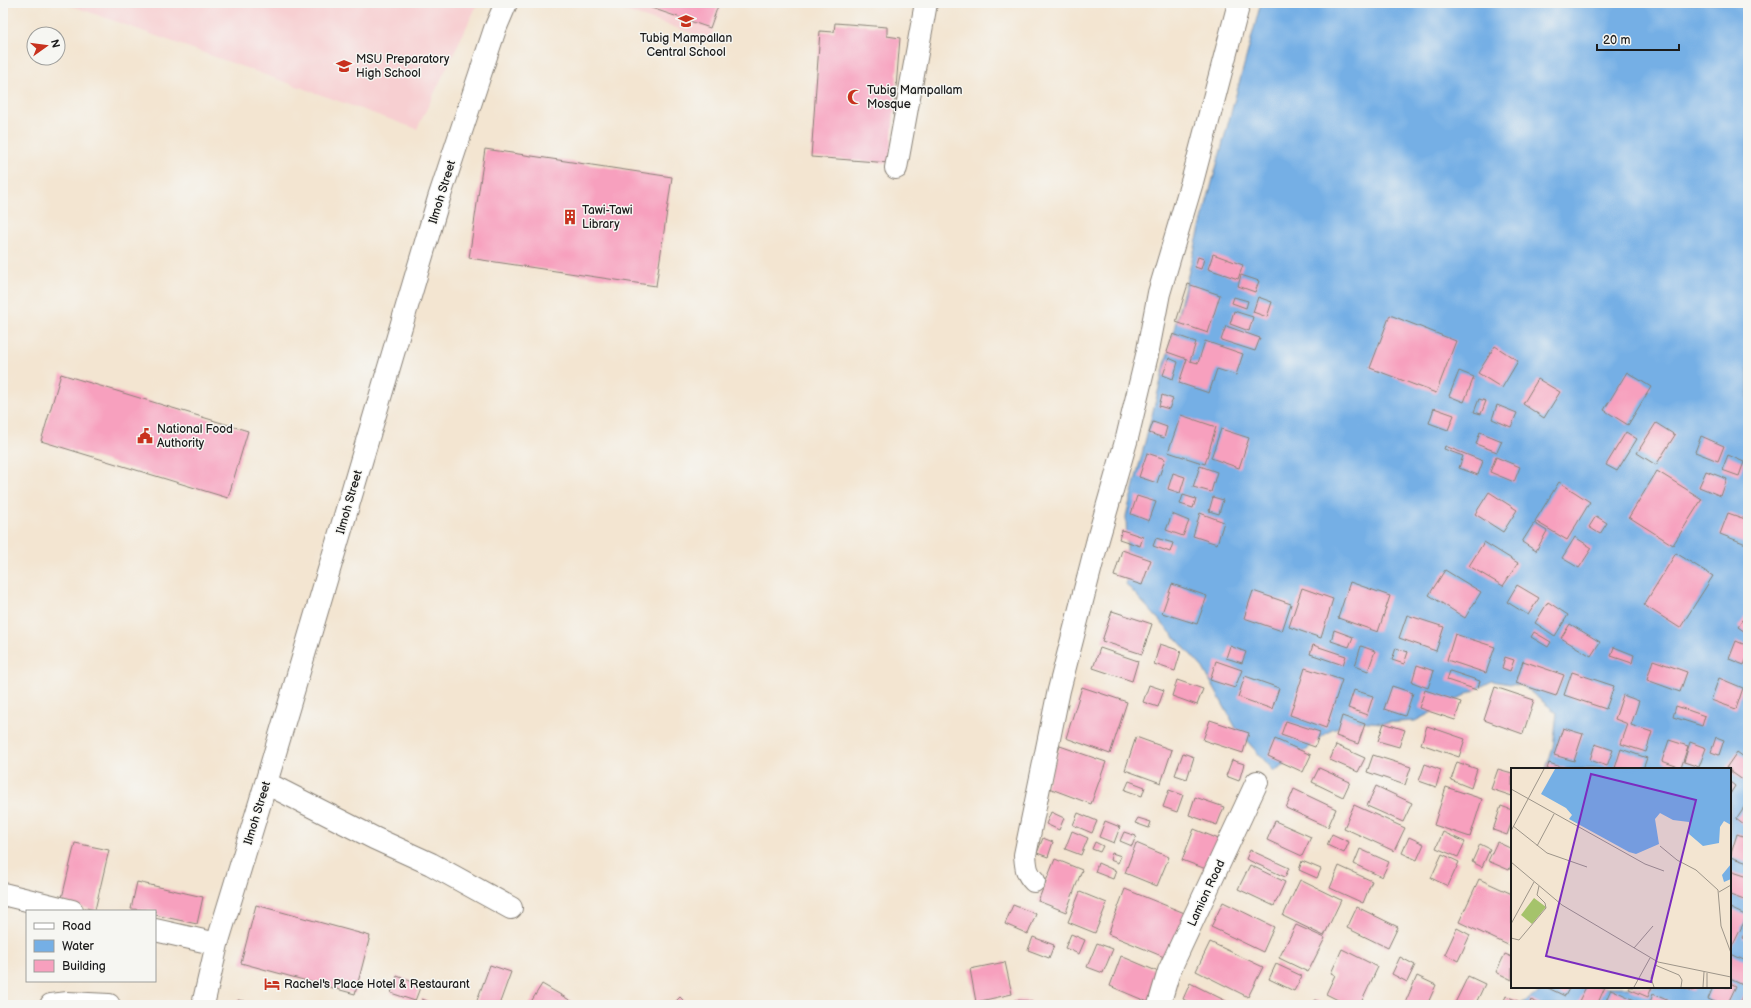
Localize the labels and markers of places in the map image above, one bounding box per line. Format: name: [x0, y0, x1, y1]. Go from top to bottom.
school or university icon: Tubig Mampallan Central School: [677, 12, 695, 30]
place label: Tubig Mampallan Central School: [640, 31, 732, 60]
place label: MSU Preparatory High School: [356, 52, 450, 81]
school or university icon: MSU Preparatory High School: [335, 57, 353, 75]
place label: Tubig Mampallam Mosque: [867, 83, 963, 112]
mosque icon: Tubig Mampallam Mosque: [846, 88, 864, 106]
place label: Tawi-Tawi Library: [582, 203, 633, 232]
building icon: Tawi-Tawi Library: [561, 208, 579, 226]
place label: National Food Authority: [157, 422, 233, 451]
public building icon: National Food Authority: [136, 427, 154, 445]
hotel icon: Rachel's Place Hotel & Restaurant: [263, 975, 281, 993]
place label: Rachel's Place Hotel & Restaurant: [284, 977, 470, 992]

